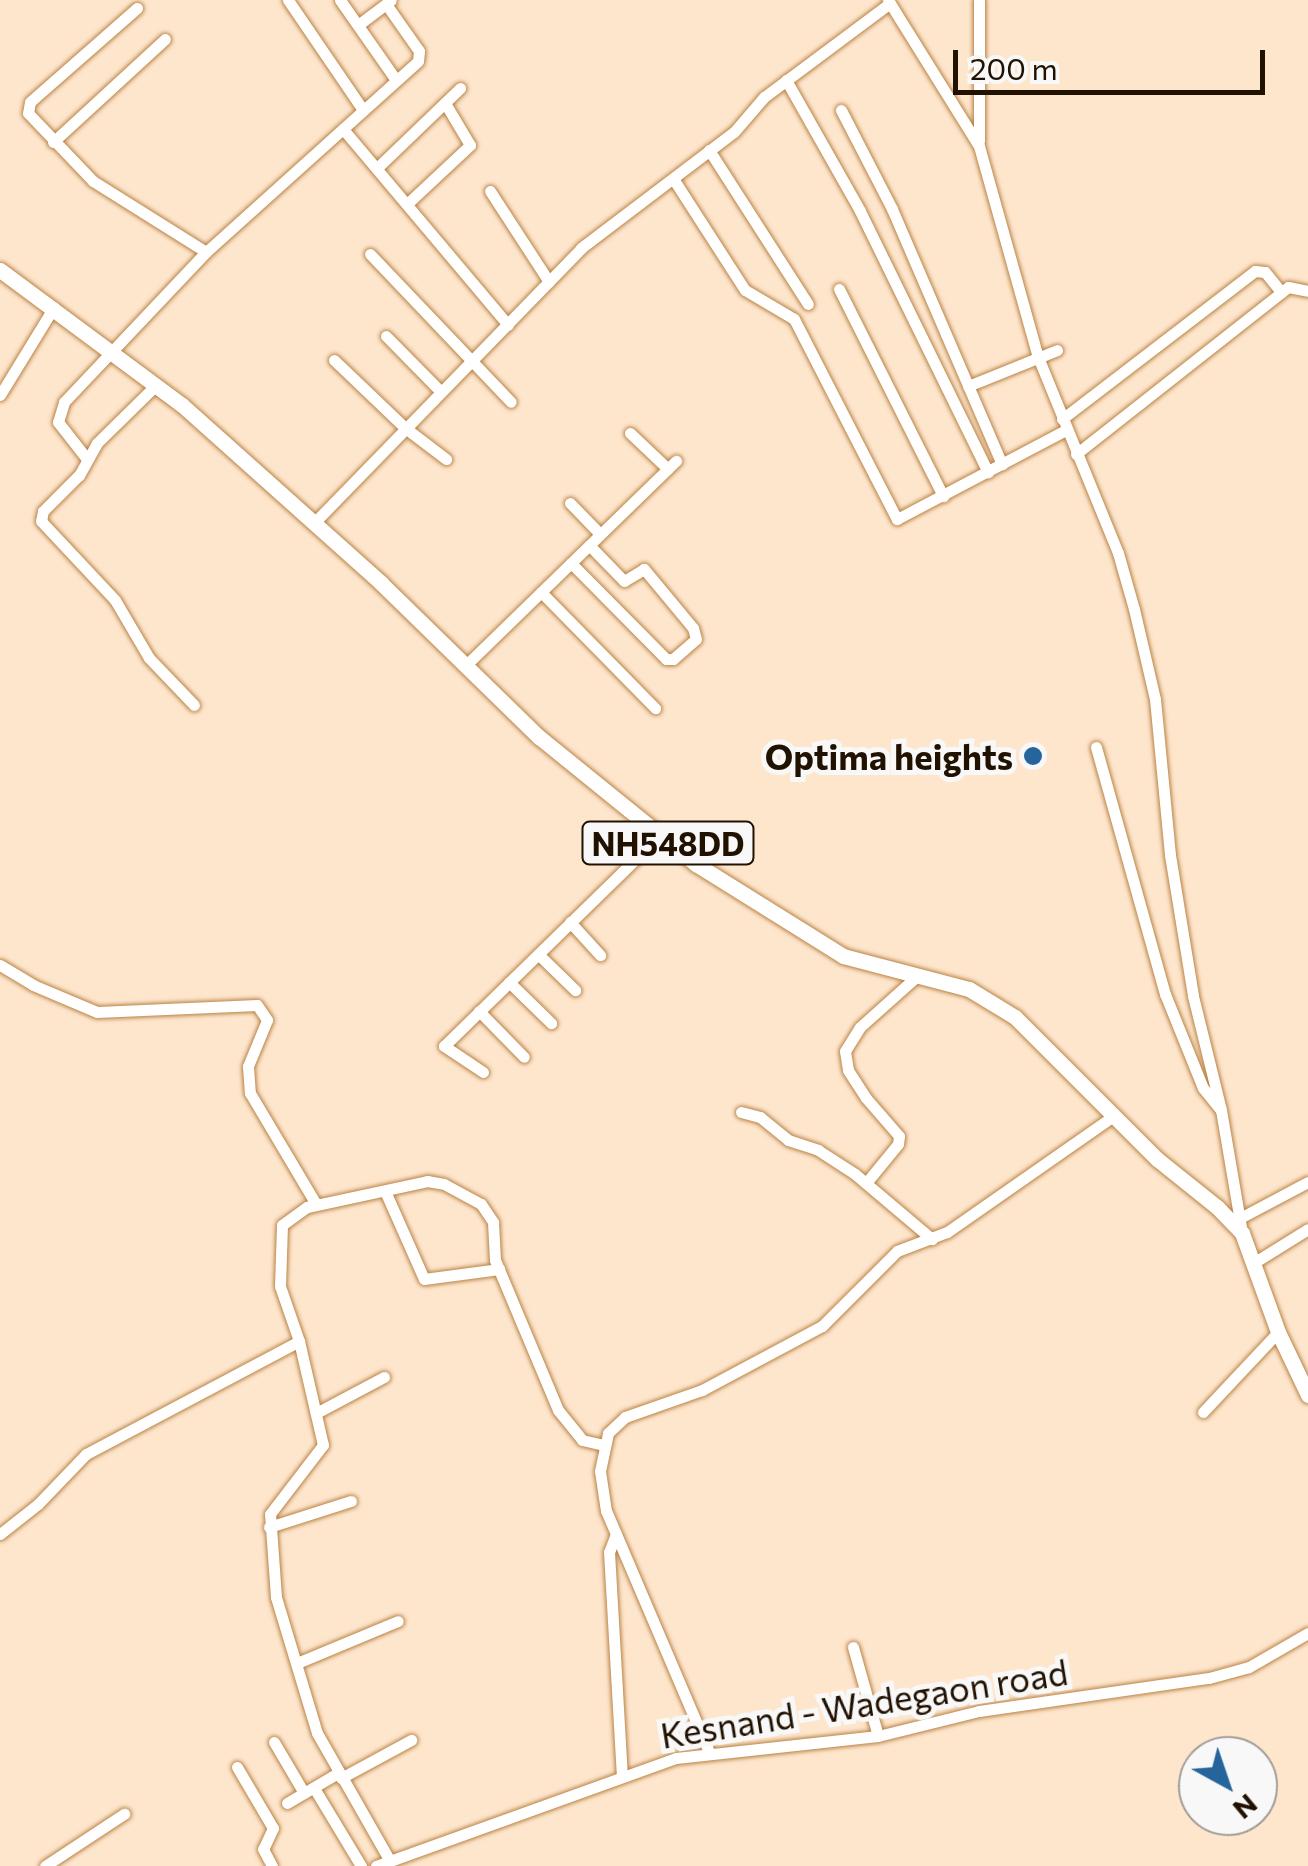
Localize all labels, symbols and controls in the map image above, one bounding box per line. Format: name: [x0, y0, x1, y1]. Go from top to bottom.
scale bar: [958, 30, 1270, 92]
text: 200 m: [970, 49, 1058, 86]
place label: Optima heights: [765, 735, 1013, 777]
marker: Optima heights: [1022, 745, 1044, 767]
road number: NH548DD: [580, 816, 756, 870]
street label: Kesnand - Wadegaon road: [657, 1650, 1071, 1756]
north arrow: [1178, 1736, 1278, 1836]
text: N: [1227, 1788, 1265, 1827]

